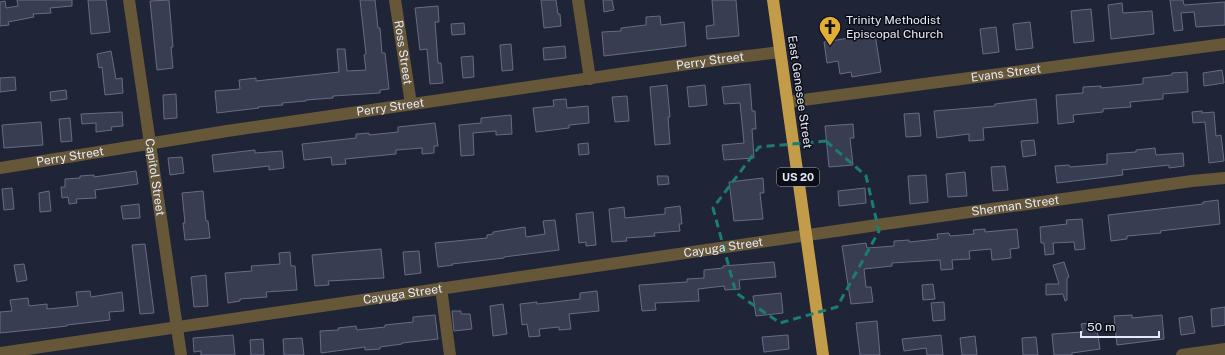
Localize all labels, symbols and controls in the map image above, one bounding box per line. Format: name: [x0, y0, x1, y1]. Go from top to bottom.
place label: Trinity Methodist Episcopal Church: [846, 13, 943, 41]
church icon: Trinity Methodist Episcopal Church: [817, 14, 843, 47]
street label: Ross Street: [391, 19, 415, 86]
street label: East Genesee Street: [785, 34, 815, 150]
street label: Perry Street: [675, 49, 745, 73]
street label: Evans Street: [970, 61, 1042, 85]
street label: Perry Street: [355, 95, 425, 119]
street label: Capitol Street: [142, 138, 168, 217]
street label: Perry Street: [35, 144, 105, 169]
road number: US 20: [777, 168, 819, 186]
street label: Sherman Street: [971, 193, 1060, 219]
street label: Cayuga Street: [683, 235, 764, 260]
street label: Cayuga Street: [362, 281, 444, 307]
scale bar: [1081, 313, 1159, 339]
text: 50 m: [1087, 320, 1115, 334]

